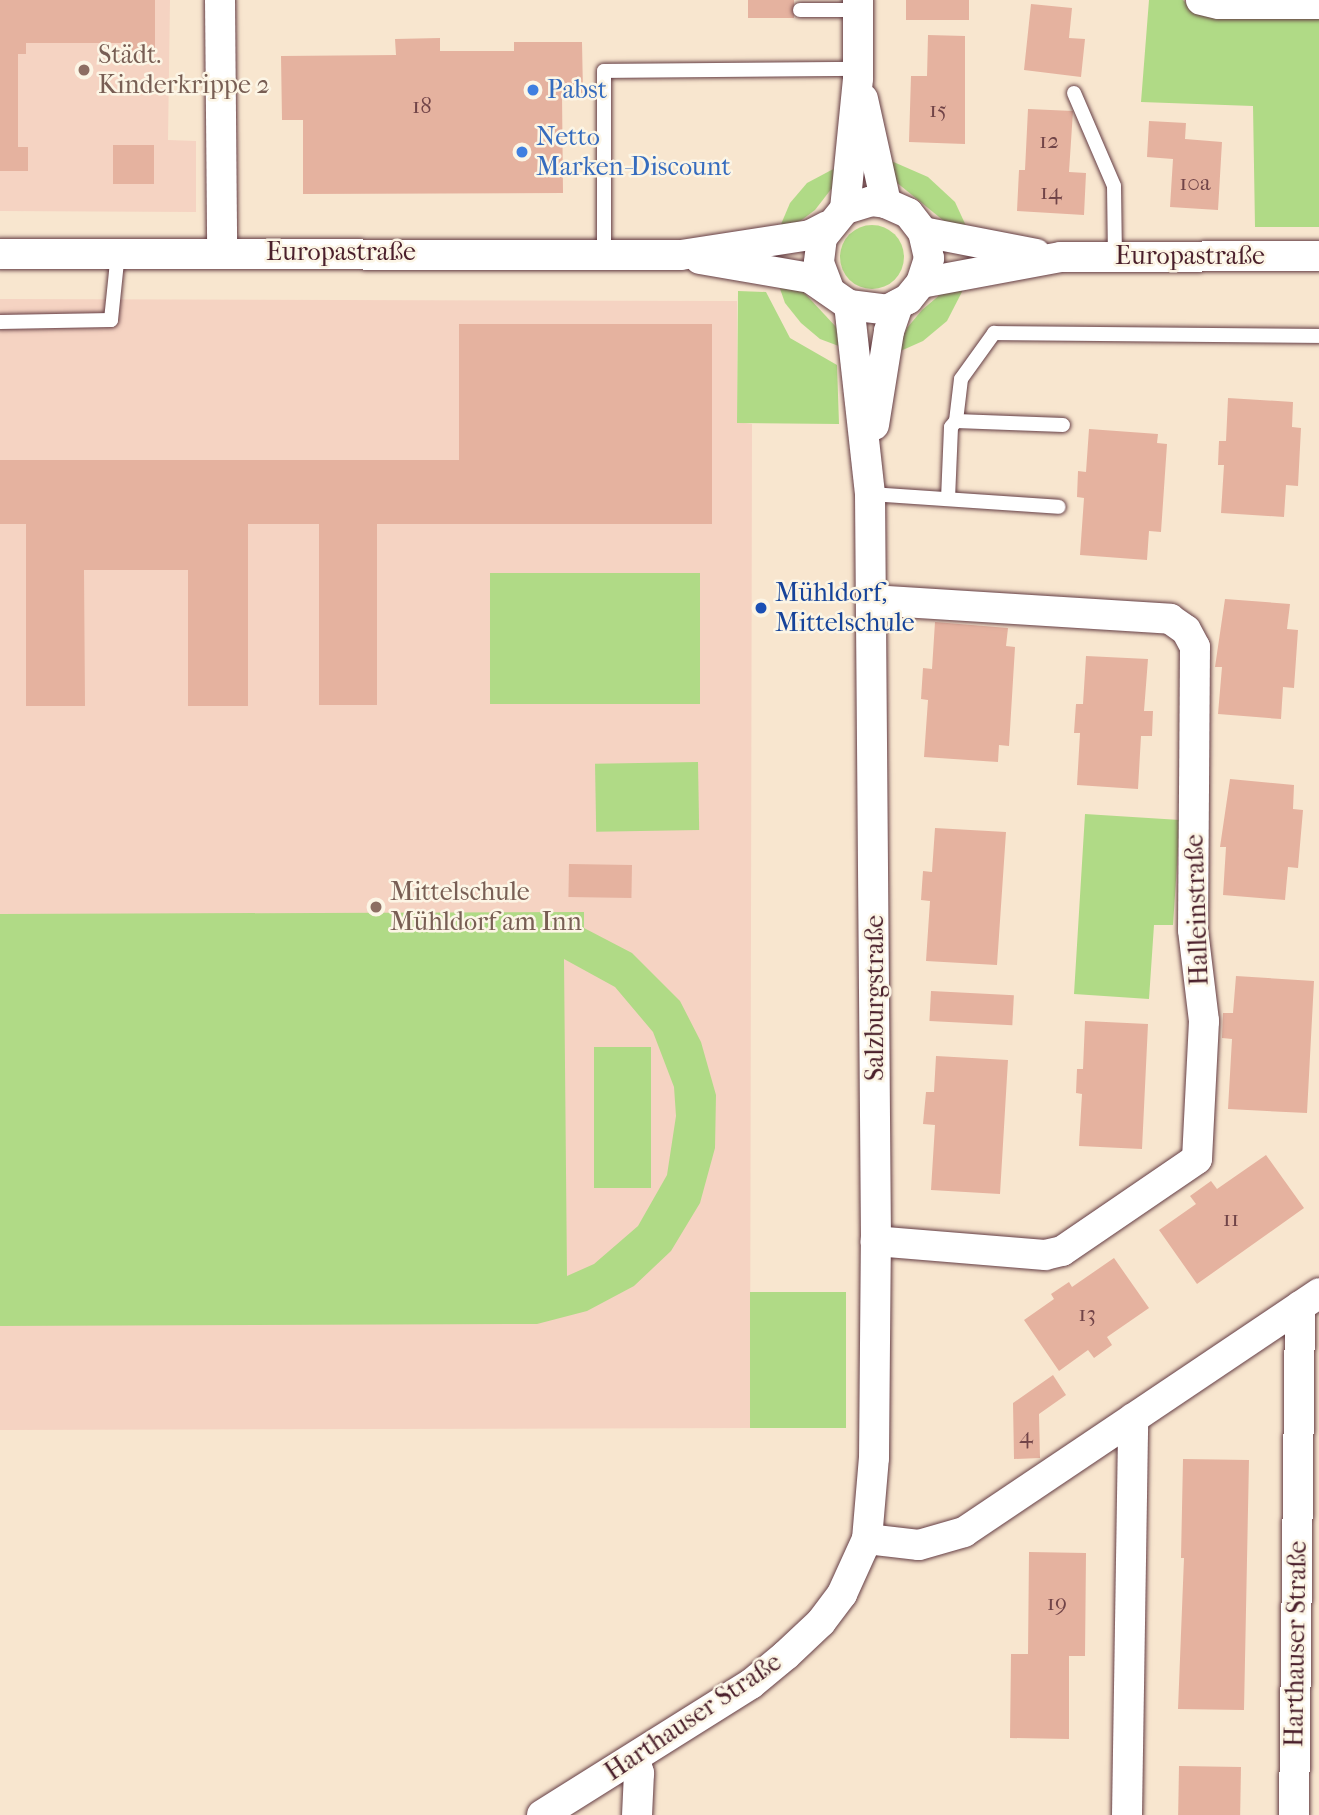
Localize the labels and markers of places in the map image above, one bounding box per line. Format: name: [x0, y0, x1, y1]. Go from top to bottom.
place label: Städt. Kinderkrippe 2: [98, 39, 270, 100]
marker: Städt. Kinderkrippe 2: [76, 62, 92, 78]
place label: Pabst: [547, 74, 607, 106]
marker: Pabst: [525, 82, 541, 98]
place label: Netto Marken-Discount: [536, 121, 731, 182]
marker: Netto Marken-Discount: [514, 144, 530, 160]
place label: Mühldorf, Mittelschule: [775, 577, 915, 638]
marker: Mühldorf, Mittelschule: [753, 600, 769, 616]
place label: Mittelschule Mühldorf am Inn: [390, 876, 582, 938]
marker: Mittelschule Mühldorf am Inn: [368, 899, 384, 915]

